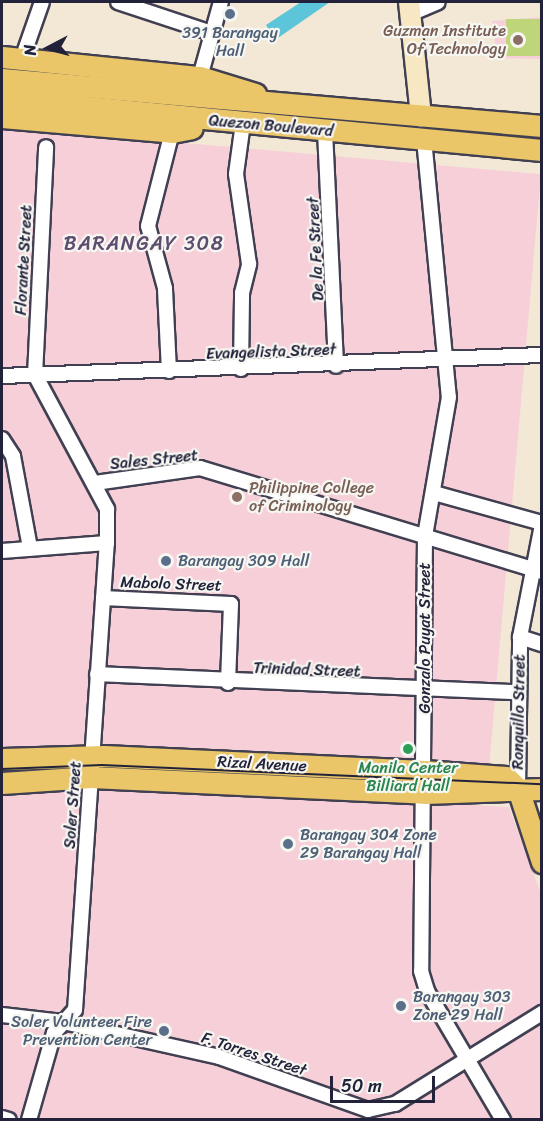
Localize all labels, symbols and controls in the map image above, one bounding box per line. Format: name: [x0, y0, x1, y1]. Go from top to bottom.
marker: 391 Barangay Hall: [223, 7, 237, 21]
north arrow: [18, 18, 78, 78]
place label: Guzman Institute Of Technology: [383, 21, 506, 59]
place label: 391 Barangay Hall: [182, 23, 278, 61]
marker: Guzman Institute Of Technology: [511, 33, 525, 47]
text: N: [15, 43, 45, 57]
street label: Quezon Boulevard: [208, 111, 334, 141]
street label: De la Fe Street: [304, 195, 328, 303]
street label: Florante Street: [12, 205, 36, 315]
district label: BARANGAY 308: [64, 231, 224, 255]
street label: Evangelista Street: [205, 340, 337, 364]
street label: Sales Street: [109, 446, 199, 474]
place label: Philippine College of Criminology: [249, 478, 374, 516]
marker: Philippine College of Criminology: [230, 490, 244, 504]
place label: Barangay 309 Hall: [178, 551, 309, 571]
marker: Barangay 309 Hall: [159, 554, 173, 568]
street label: Gonzalo Puyat Street: [415, 562, 435, 714]
street label: Mabolo Street: [120, 573, 222, 595]
street label: Ronquillo Street: [508, 654, 530, 770]
street label: Trinidad Street: [253, 659, 361, 681]
marker: Manila Center Billiard Hall: [401, 742, 415, 756]
street label: Rizal Avenue: [217, 752, 307, 776]
place label: Manila Center Billiard Hall: [358, 758, 458, 796]
street label: Soler Street: [60, 760, 86, 850]
place label: Barangay 304 Zone 29 Barangay Hall: [300, 825, 437, 863]
marker: Barangay 304 Zone 29 Barangay Hall: [281, 837, 295, 851]
place label: Barangay 303 Zone 29 Hall: [413, 987, 511, 1025]
marker: Barangay 303 Zone 29 Hall: [394, 999, 408, 1013]
place label: Soler Volunteer Fire Prevention Center: [11, 1012, 152, 1050]
marker: Soler Volunteer Fire Prevention Center: [157, 1024, 171, 1038]
street label: F. Torres Street: [199, 1028, 309, 1080]
scale bar: [333, 1064, 438, 1102]
text: 50 m: [341, 1070, 382, 1102]

